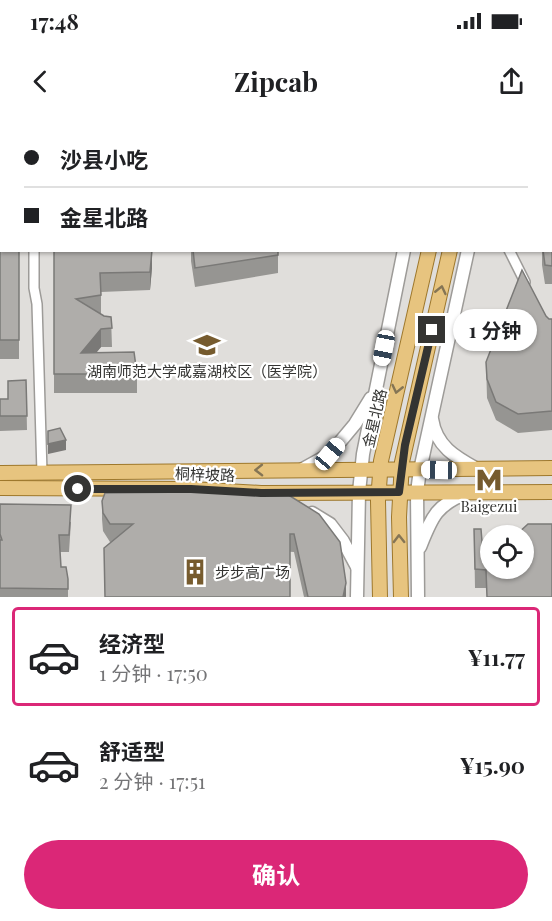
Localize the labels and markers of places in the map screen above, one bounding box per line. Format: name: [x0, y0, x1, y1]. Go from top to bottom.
school or university icon: 湖南师范大学咸嘉湖校区（医学院）: [192, 330, 222, 360]
place label: 湖南师范大学咸嘉湖校区（医学院）: [87, 361, 327, 381]
metro station icon: Baigezui: [474, 465, 504, 495]
place label: Baigezui: [461, 496, 518, 516]
building icon: 步步高广场: [180, 557, 210, 587]
place label: 步步高广场: [215, 562, 290, 582]

